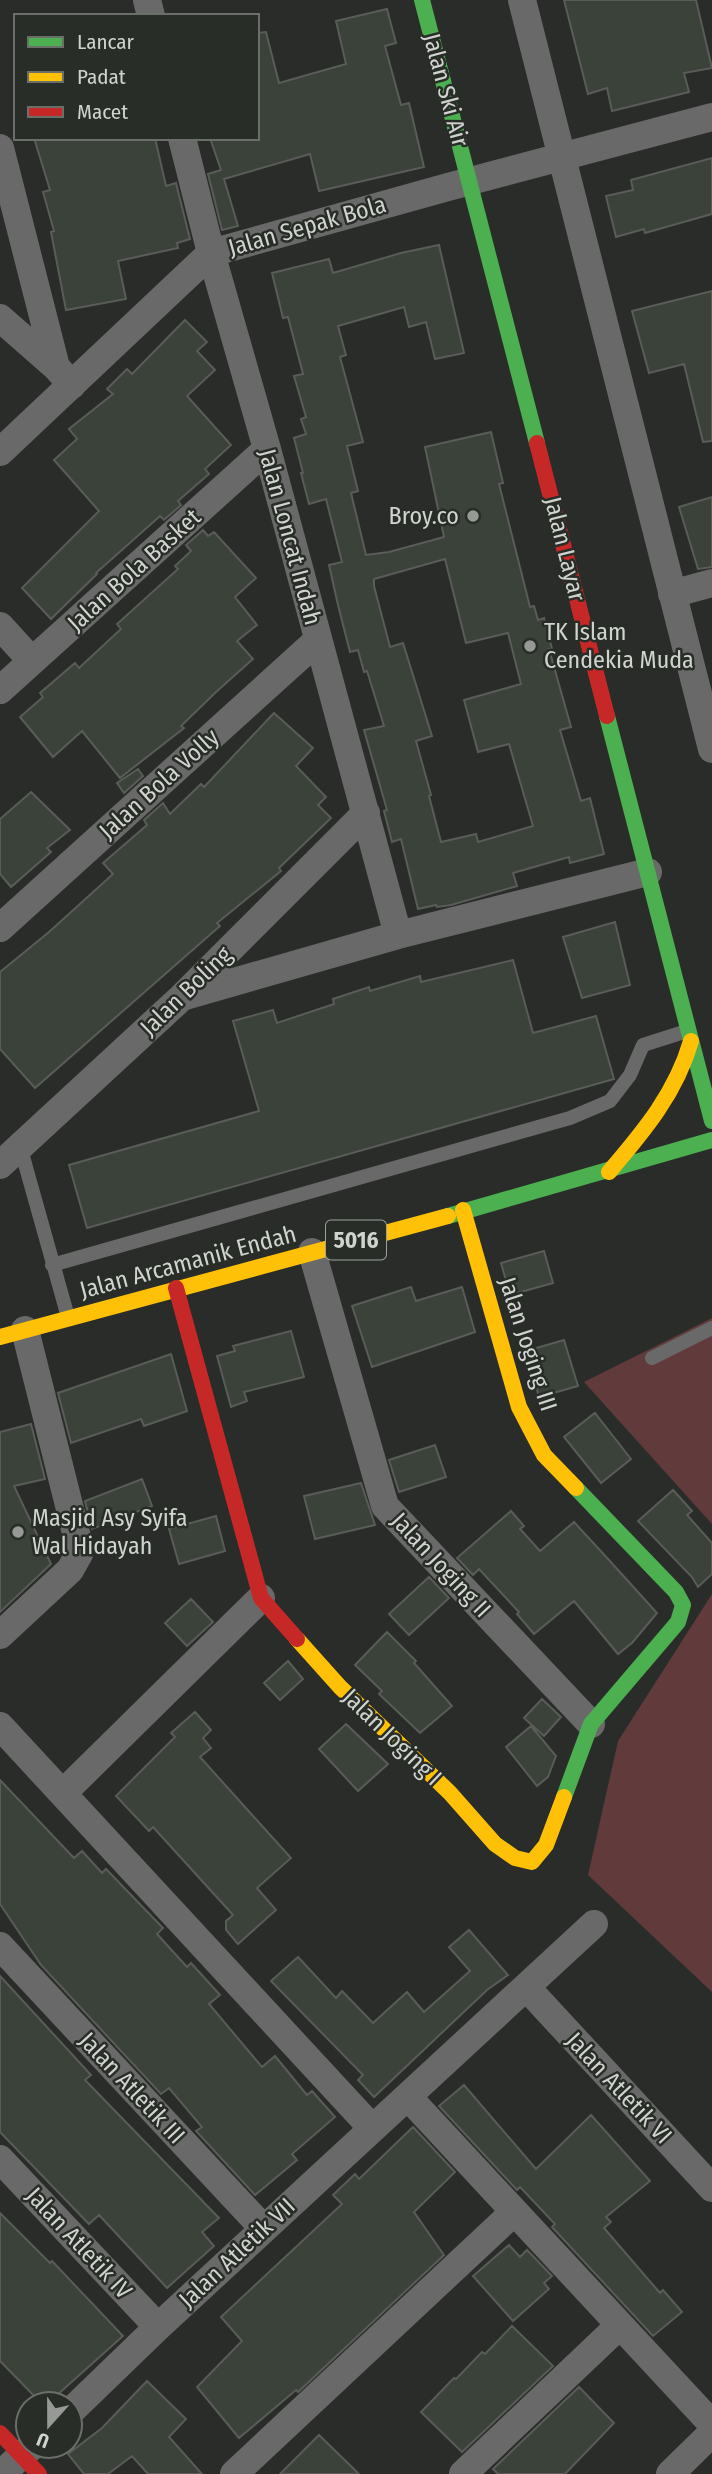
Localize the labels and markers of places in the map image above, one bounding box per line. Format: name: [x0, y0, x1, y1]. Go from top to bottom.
place label: Broy.co: [389, 502, 459, 530]
marker: Broy.co: [465, 508, 481, 524]
place label: TK Islam Cendekia Muda: [544, 618, 694, 674]
marker: TK Islam Cendekia Muda: [522, 638, 538, 654]
place label: Masjid Asy Syifa Wal Hidayah: [32, 1504, 187, 1560]
marker: Masjid Asy Syifa Wal Hidayah: [10, 1524, 26, 1540]

